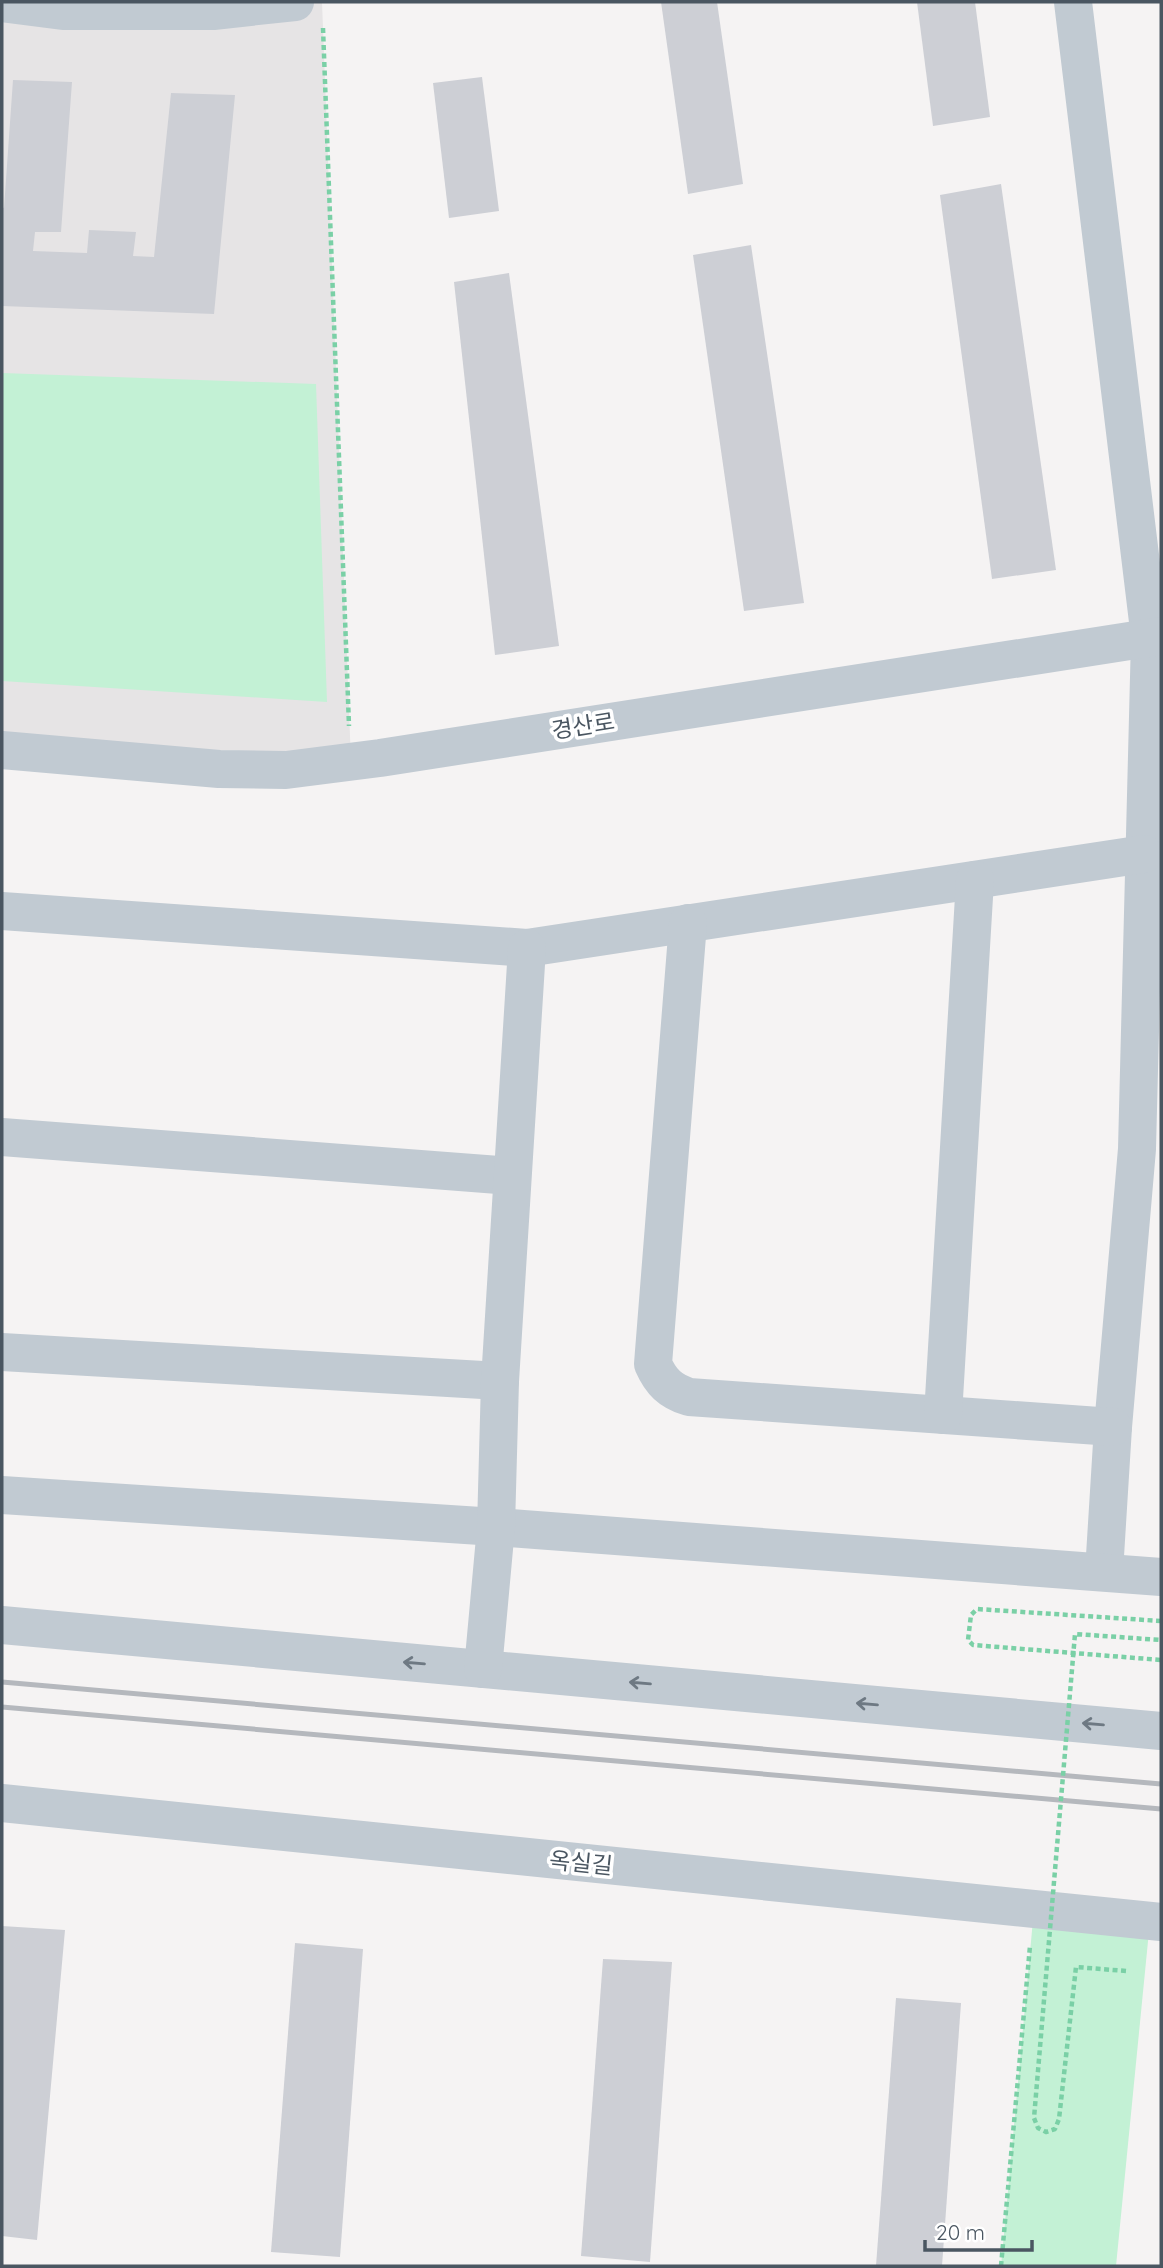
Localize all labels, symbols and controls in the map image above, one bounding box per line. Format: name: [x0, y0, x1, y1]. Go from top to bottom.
street label: 경산로: [549, 706, 617, 745]
one-way arrow: [403, 1656, 425, 1669]
one-way arrow: [629, 1676, 652, 1689]
one-way arrow: [856, 1697, 879, 1710]
one-way arrow: [1082, 1718, 1105, 1731]
street label: 옥실길: [548, 1845, 614, 1880]
scale bar: [925, 2208, 1032, 2252]
text: 20 m: [936, 2219, 985, 2245]

